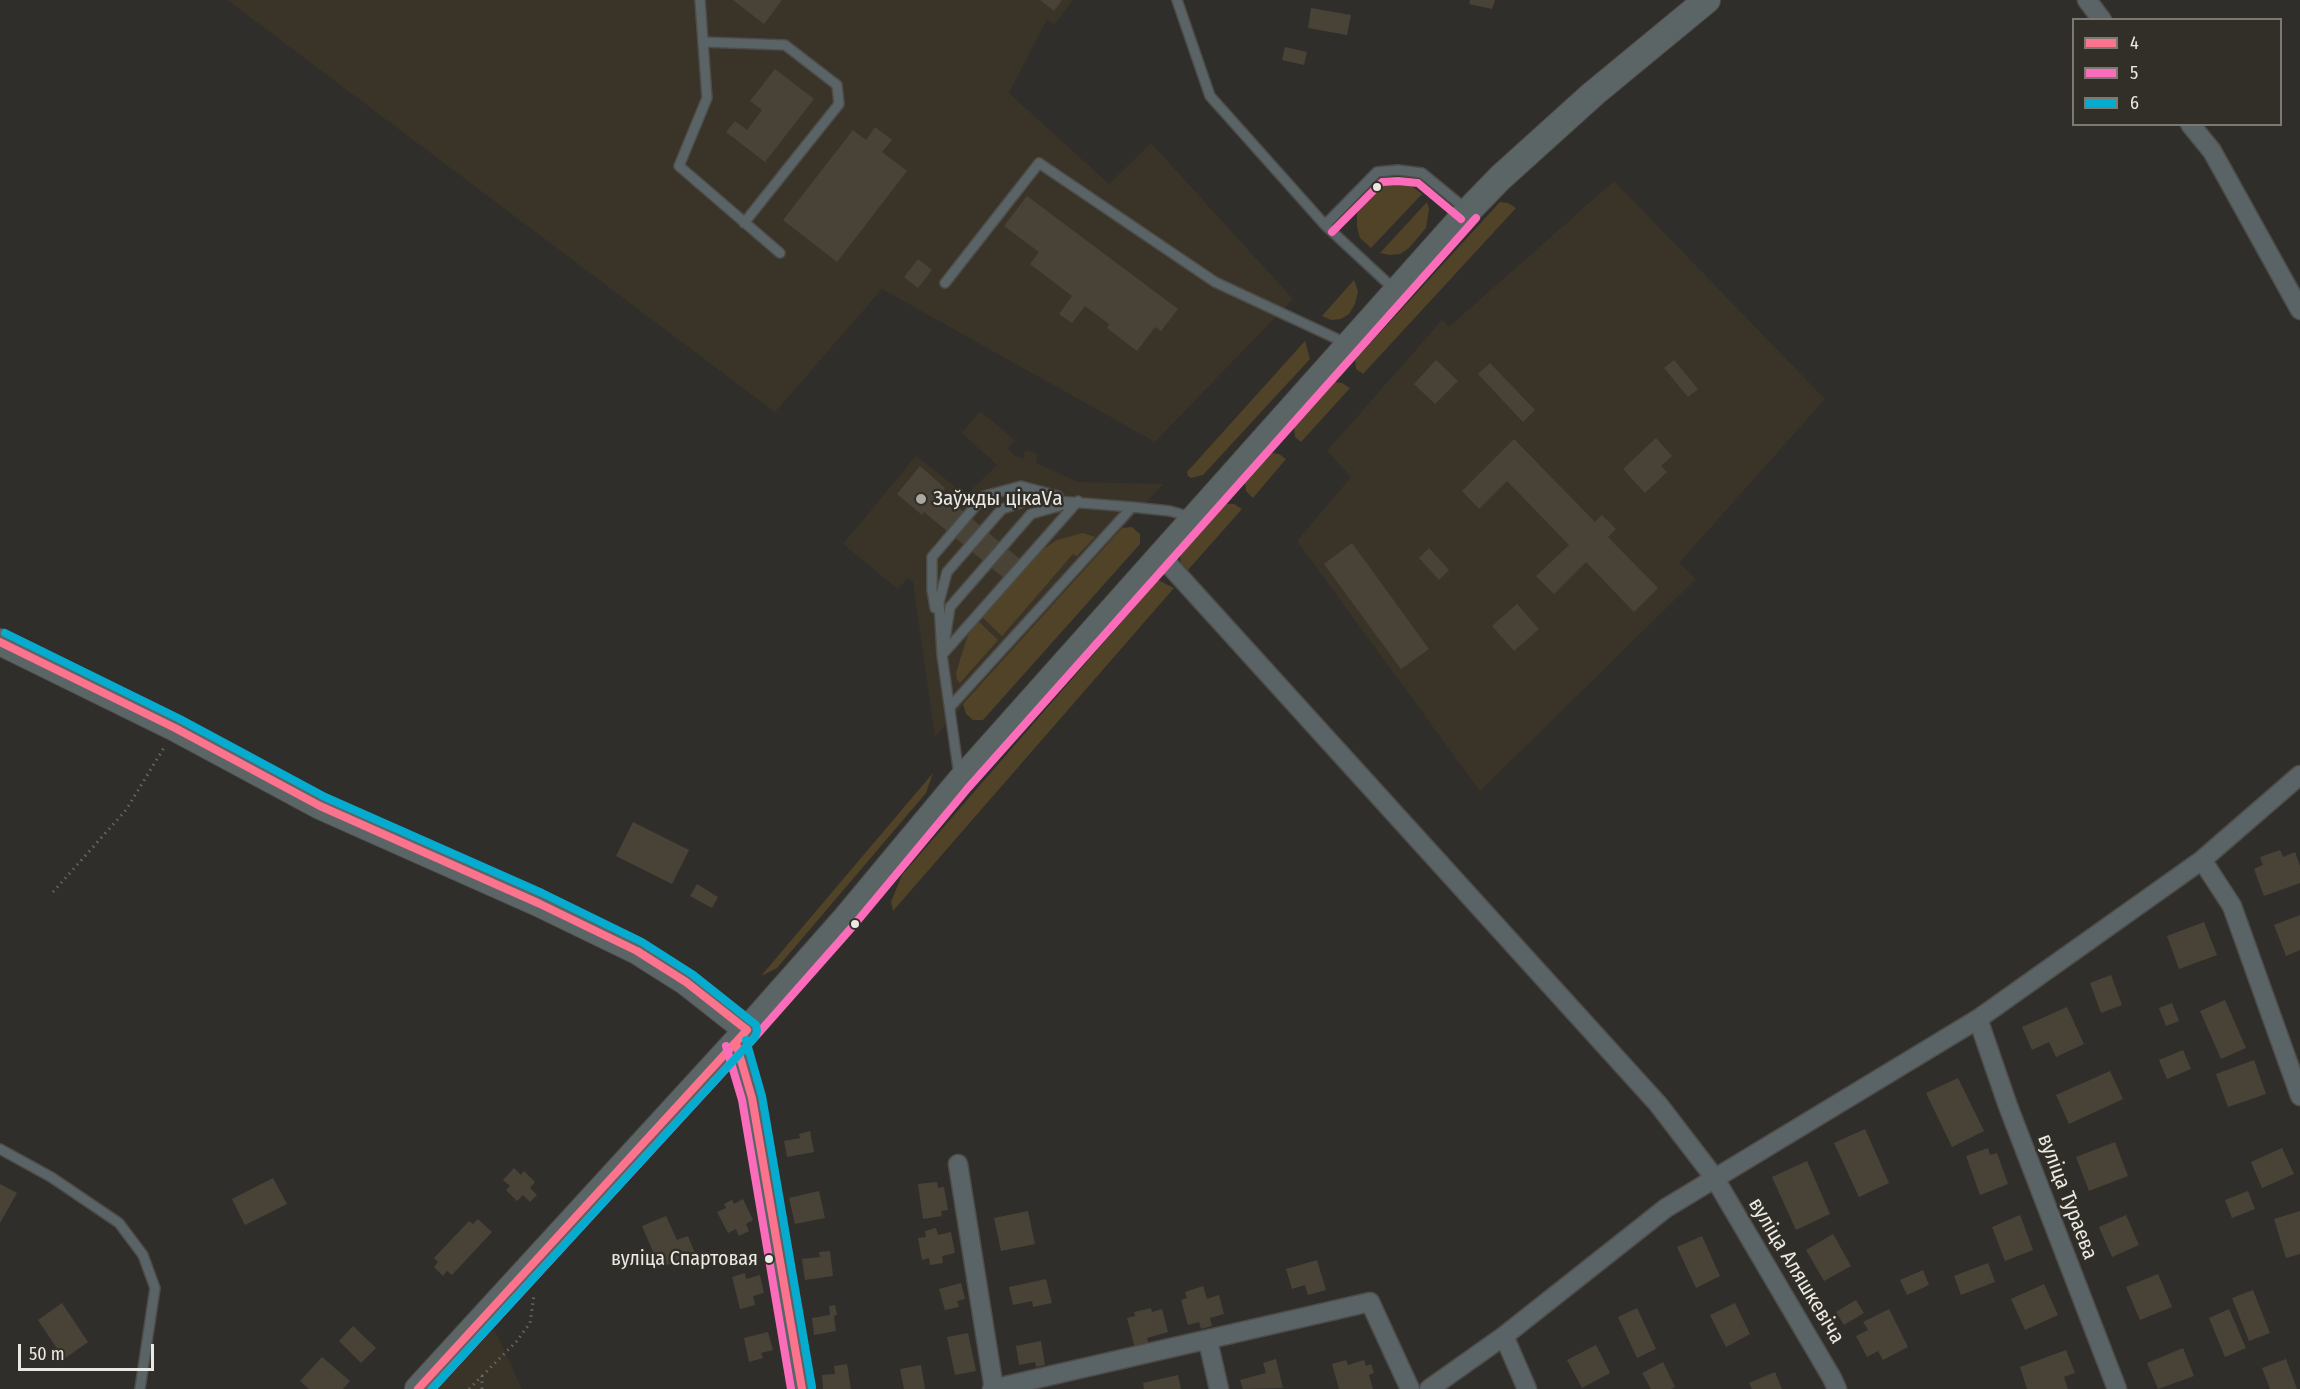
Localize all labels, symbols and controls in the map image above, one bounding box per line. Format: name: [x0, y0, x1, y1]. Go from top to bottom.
legend: [2072, 18, 2282, 126]
text: 4: [2130, 32, 2139, 54]
text: 5: [2130, 62, 2138, 84]
text: 6: [2130, 92, 2139, 114]
unlabelled marker: [1371, 181, 1383, 193]
place label: Заўжды цікаVа: [933, 486, 1062, 512]
marker: Заўжды цікаVа: [914, 492, 928, 506]
unlabelled marker: [849, 918, 861, 930]
street label: вуліца Тураева: [2032, 1131, 2102, 1263]
street label: вуліца Аляшкевіча: [1743, 1194, 1849, 1348]
place label: вуліца Спартовая: [611, 1247, 758, 1271]
marker: вуліца Спартовая: [763, 1253, 775, 1265]
scale bar: [21, 1332, 158, 1370]
text: 50 m: [29, 1343, 65, 1365]

